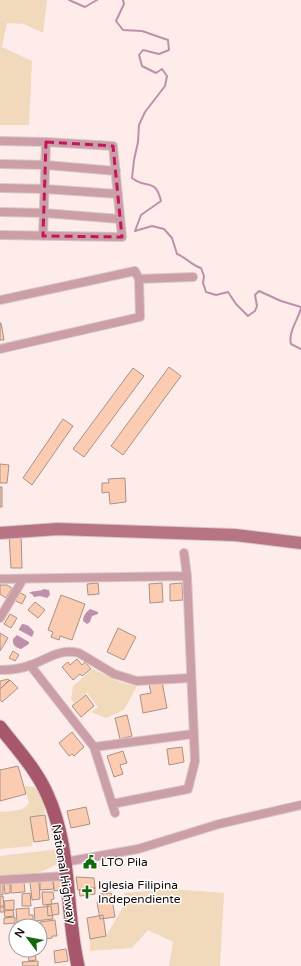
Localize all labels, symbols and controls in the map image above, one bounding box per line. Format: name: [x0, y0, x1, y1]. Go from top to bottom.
street label: National Highway: [49, 823, 79, 925]
public building icon: LTO Pila: [82, 854, 98, 870]
place label: LTO Pila: [101, 855, 148, 869]
place label: Iglesia Filipina Independiente: [98, 878, 181, 906]
church icon: Iglesia Filipina Independiente: [79, 884, 95, 900]
north arrow: [8, 918, 48, 958]
text: N: [12, 926, 28, 940]

